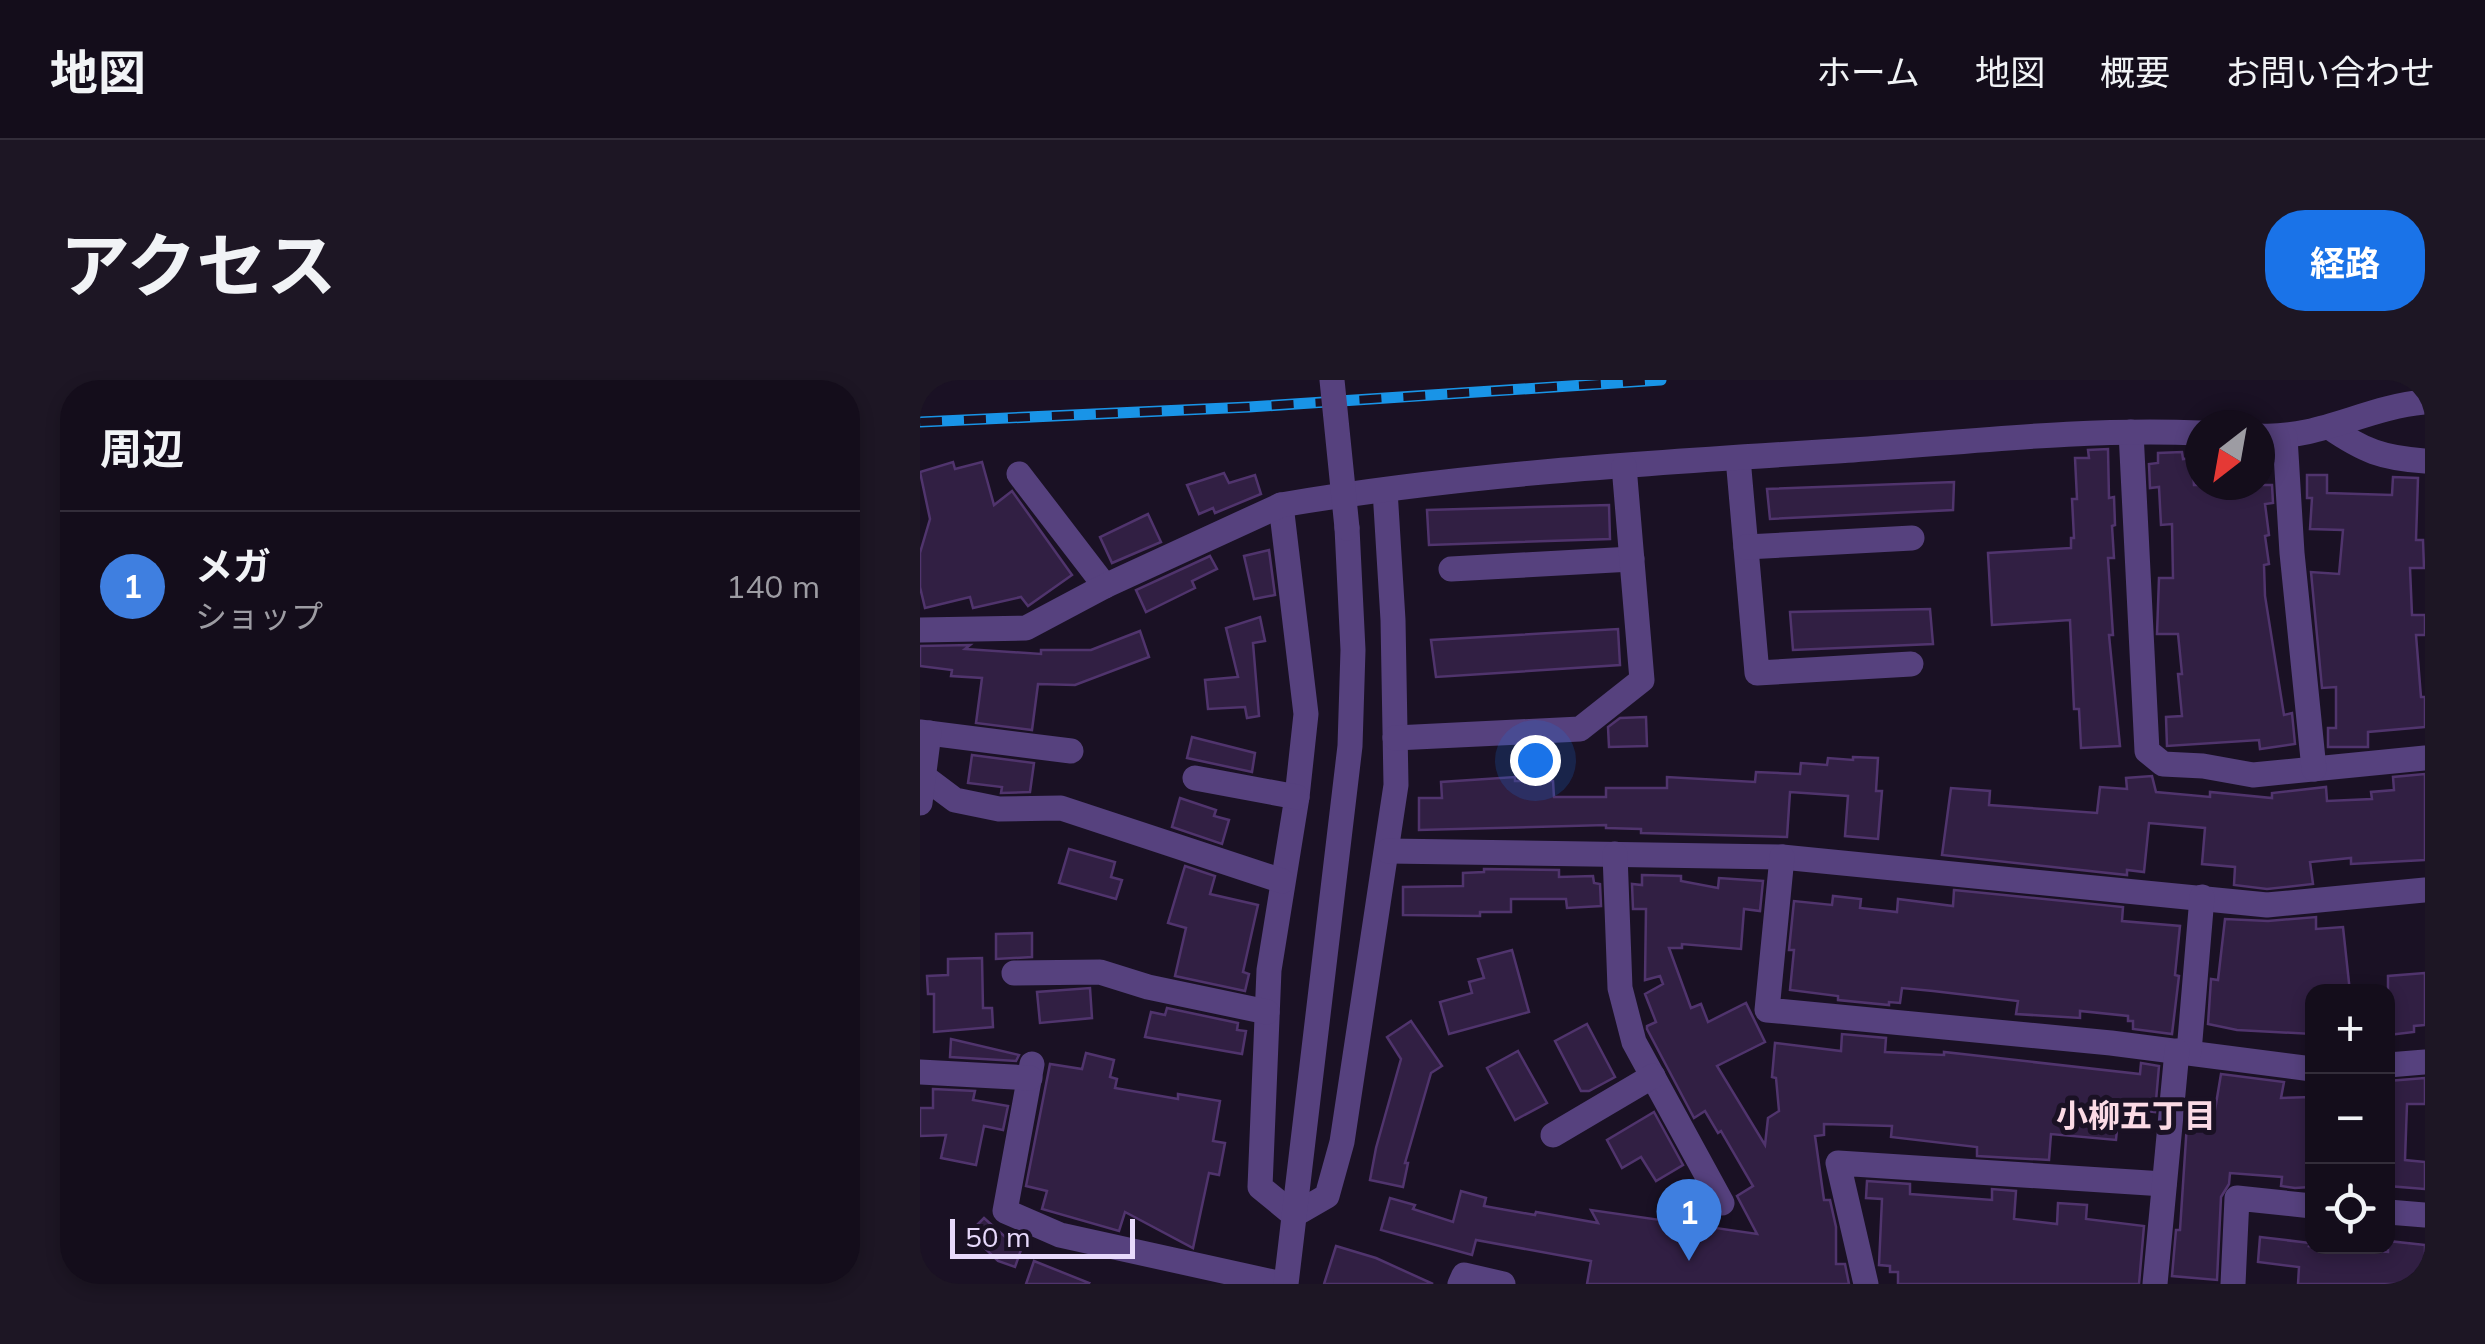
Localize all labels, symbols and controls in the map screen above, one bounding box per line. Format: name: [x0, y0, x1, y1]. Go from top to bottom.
text: 地図: [50, 42, 146, 102]
text: ホーム: [1816, 50, 1920, 94]
text: 地図: [1975, 50, 2045, 94]
text: 概要: [2100, 50, 2170, 94]
text: お問い合わせ: [2225, 50, 2435, 94]
button: 経路: [2265, 210, 2425, 311]
text: アクセス: [60, 221, 337, 309]
north arrow: [2185, 410, 2275, 500]
text: 周辺: [100, 422, 184, 475]
text: メガ: [195, 542, 271, 590]
text: 1: [123, 566, 142, 606]
text: 140 m: [726, 566, 820, 606]
text: ショップ: [195, 596, 323, 636]
your location: [1510, 735, 1561, 786]
map controls: [2305, 984, 2395, 1254]
button: +: [2305, 984, 2395, 1074]
button: −: [2305, 1074, 2395, 1164]
district label: 小柳五丁目: [2056, 1095, 2216, 1135]
button: locate: [2305, 1164, 2395, 1254]
pin: 1: [1656, 1178, 1722, 1261]
scale bar: [950, 1214, 1135, 1258]
text: 50 m: [965, 1219, 1031, 1254]

